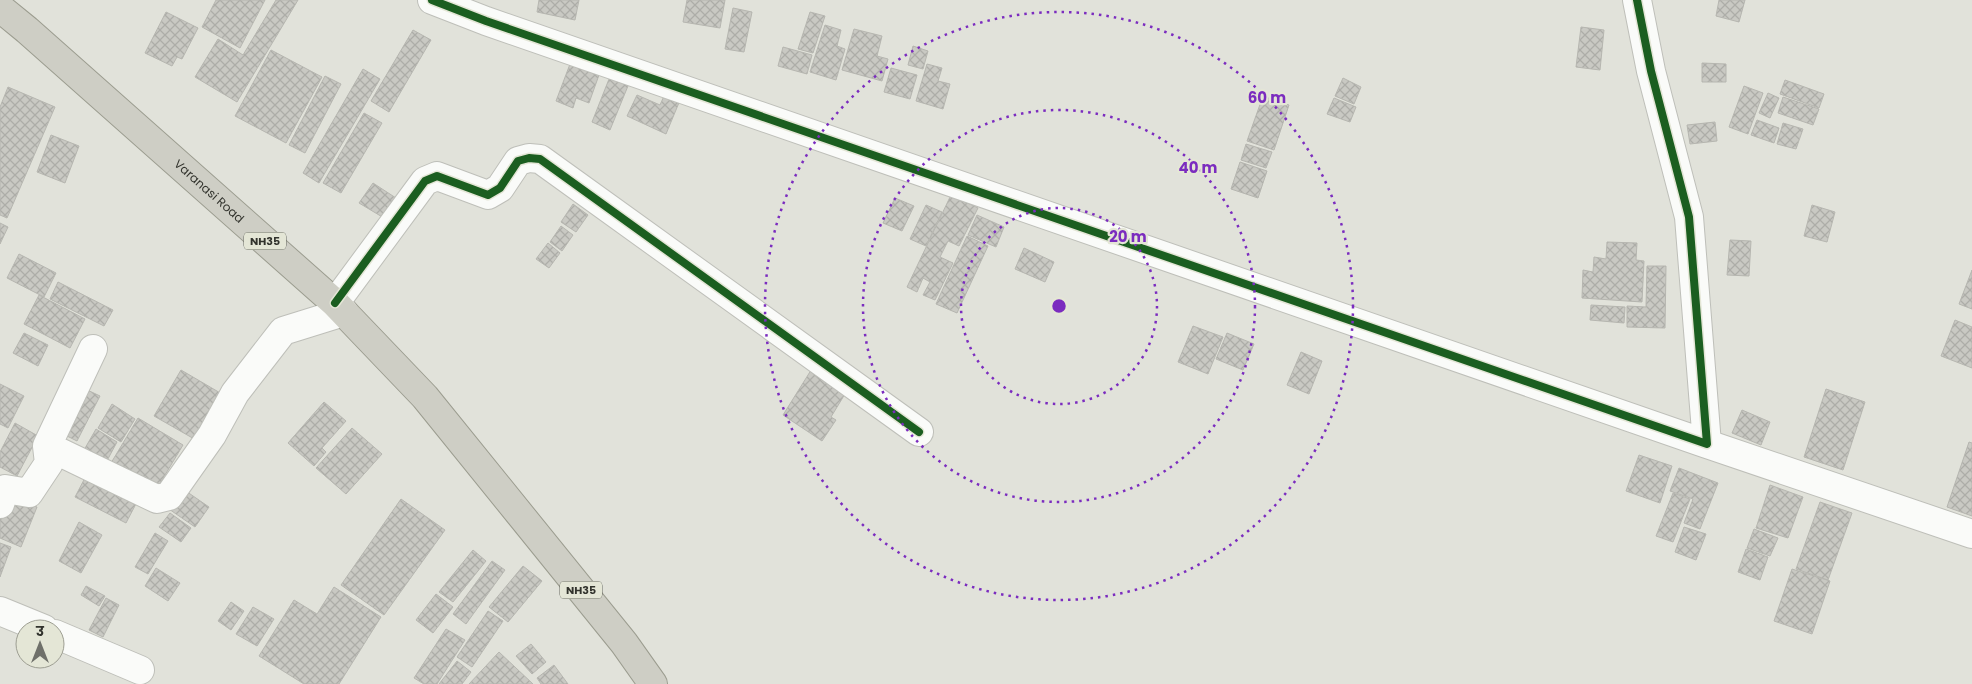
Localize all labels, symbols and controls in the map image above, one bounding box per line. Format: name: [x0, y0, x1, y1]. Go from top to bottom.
text: 60 m: [1248, 87, 1286, 108]
street label: Varanasi Road: [171, 155, 248, 227]
text: 40 m: [1178, 157, 1218, 178]
text: 20 m: [1109, 226, 1147, 247]
road number: NH35: [244, 232, 286, 250]
centre of rings: [1050, 297, 1068, 315]
road number: NH35: [560, 582, 602, 598]
north arrow: [15, 619, 65, 669]
text: उ: [35, 621, 45, 641]

